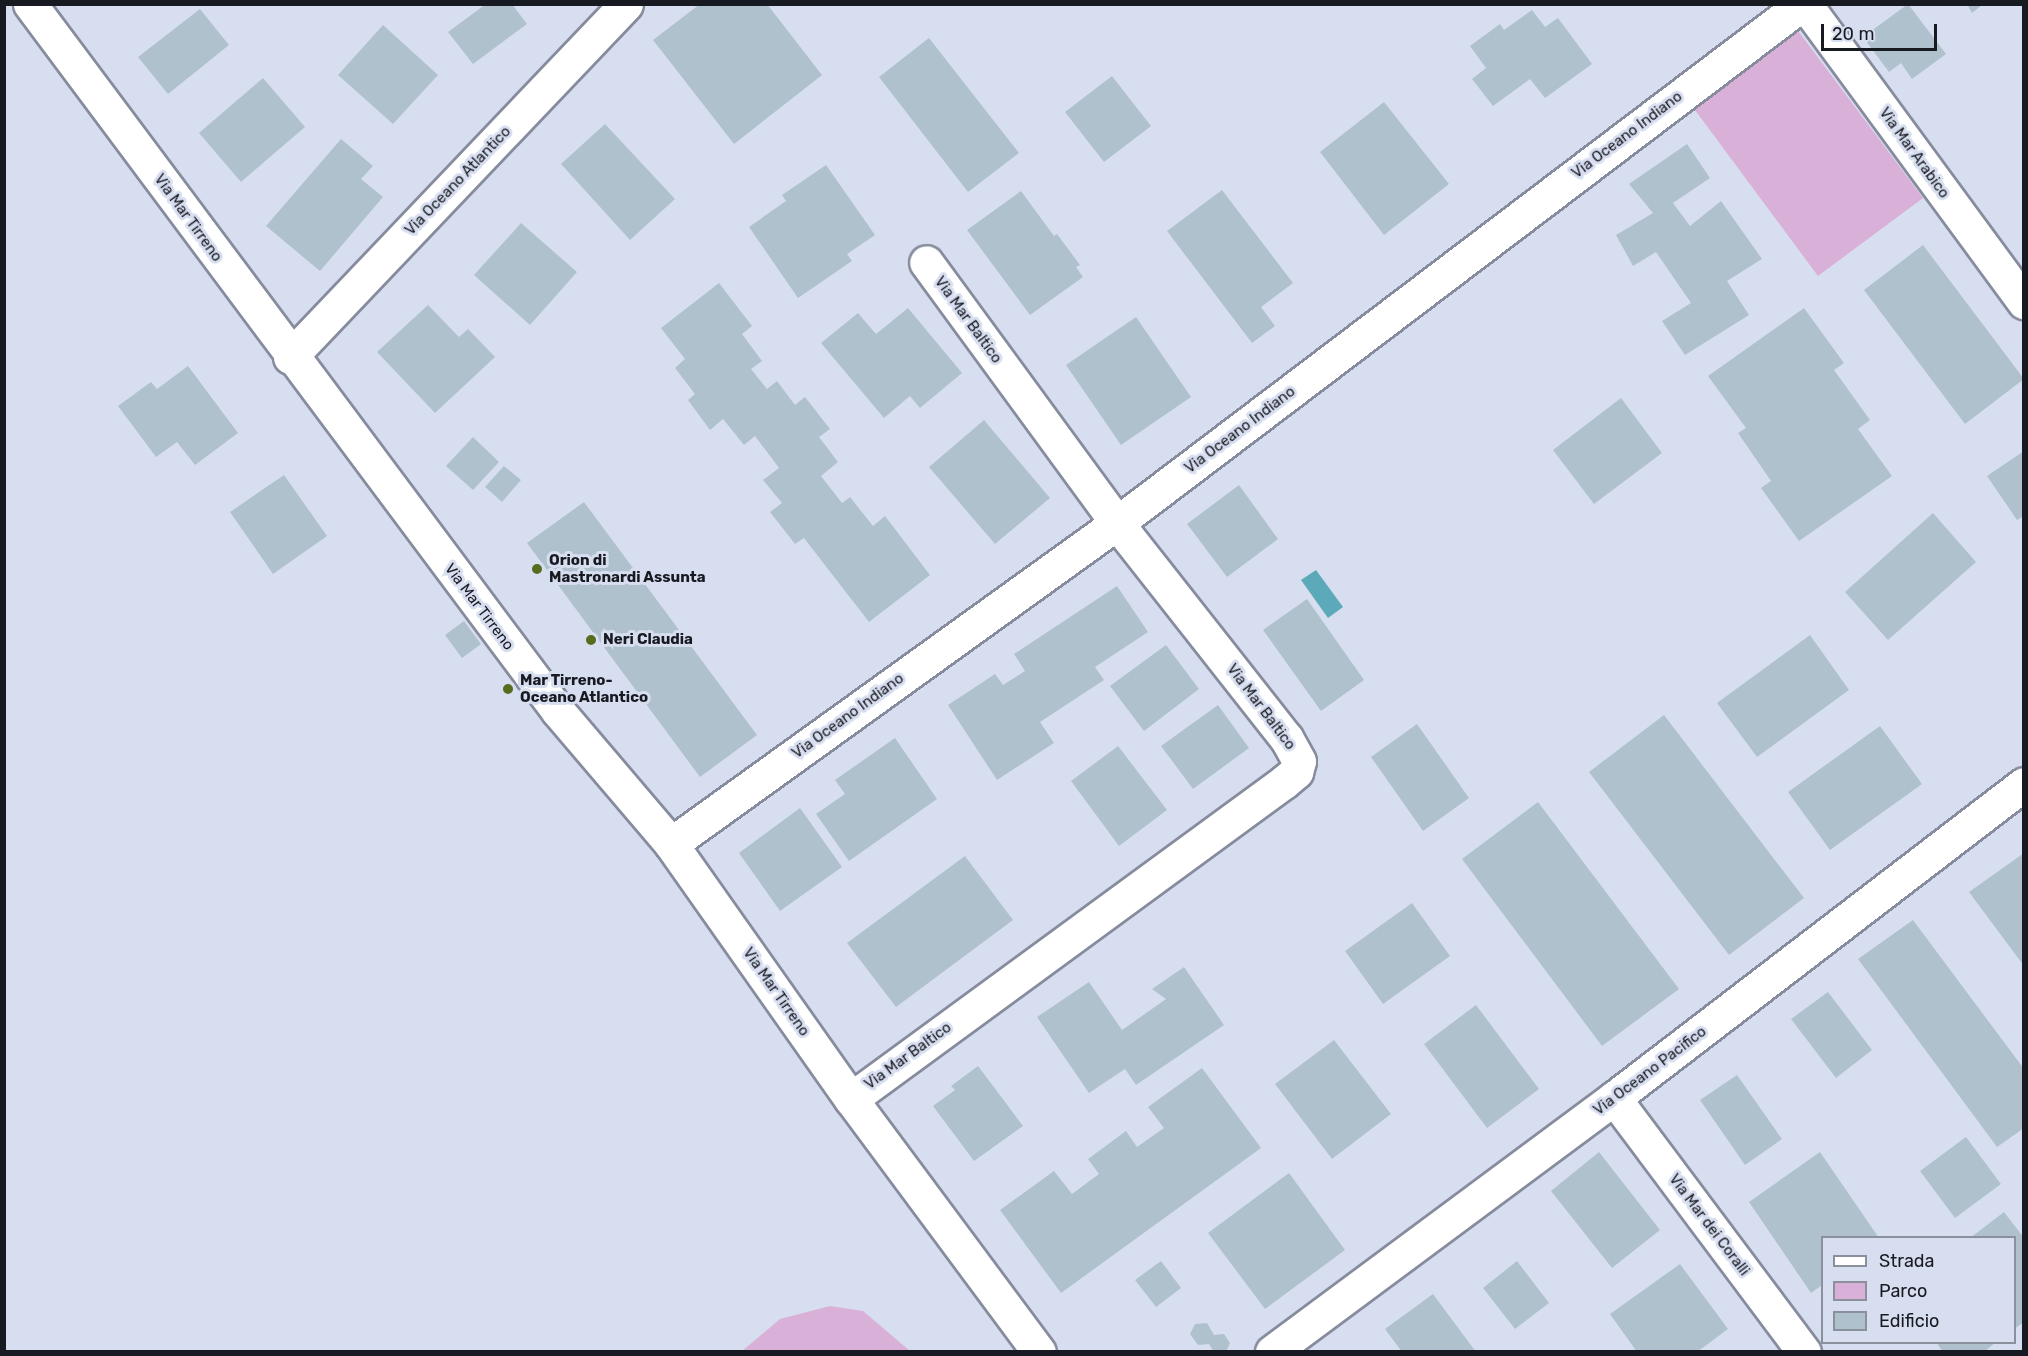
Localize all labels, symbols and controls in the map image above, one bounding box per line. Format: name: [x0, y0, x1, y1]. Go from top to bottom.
scale bar: [1824, 12, 1940, 50]
text: 20 m: [1832, 23, 1874, 45]
street label: Via Oceano Indiano: [1568, 88, 1686, 182]
street label: Via Mar Arabico: [1875, 104, 1953, 202]
street label: Via Oceano Atlantico: [401, 123, 515, 239]
street label: Via Mar Tirreno: [150, 170, 226, 266]
street label: Via Mar Baltico: [930, 273, 1006, 367]
street label: Via Oceano Indiano: [1181, 383, 1299, 477]
place label: Orion di Mastronardi Assunta: [549, 551, 706, 586]
street label: Via Mar Tirreno: [440, 560, 518, 654]
marker: Orion di Mastronardi Assunta: [530, 562, 544, 576]
place label: Neri Claudia: [603, 631, 693, 649]
marker: Neri Claudia: [584, 633, 598, 647]
street label: Via Mar Baltico: [1223, 660, 1299, 754]
street label: Via Oceano Indiano: [789, 669, 907, 763]
place label: Mar Tirreno- Oceano Atlantico: [520, 671, 649, 706]
marker: Mar Tirreno- Oceano Atlantico: [501, 682, 515, 696]
street label: Via Mar Tirreno: [739, 944, 813, 1040]
street label: Via Mar Baltico: [861, 1018, 955, 1094]
street label: Via Oceano Pacifico: [1590, 1023, 1710, 1119]
street label: Via Mar dei Coralli: [1665, 1170, 1753, 1280]
legend: [1821, 1236, 2016, 1344]
text: Strada: [1879, 1250, 1935, 1272]
text: Parco: [1879, 1280, 1927, 1302]
text: Edificio: [1879, 1310, 1939, 1332]

